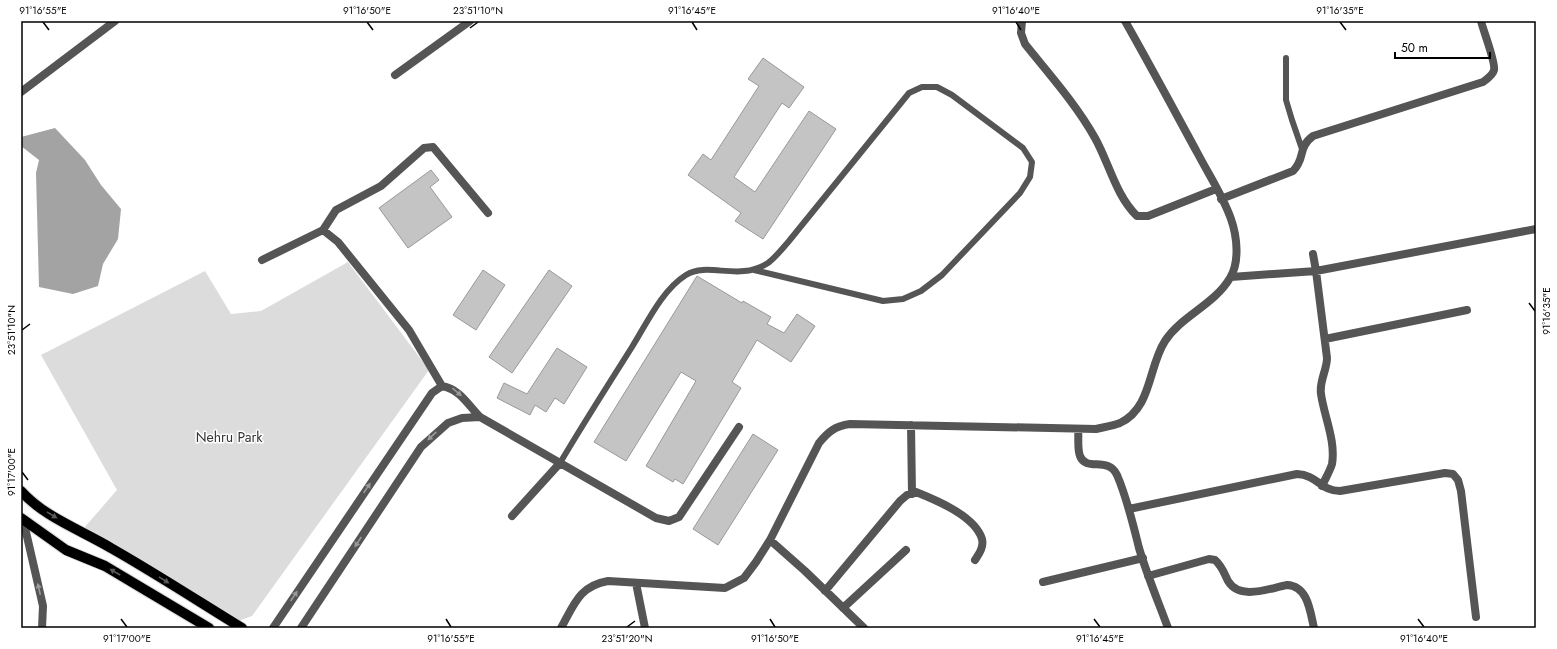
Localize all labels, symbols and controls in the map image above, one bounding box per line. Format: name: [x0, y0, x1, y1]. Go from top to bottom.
text: 91°16'55"E: [19, 3, 67, 18]
text: 91°16'50"E: [343, 3, 391, 18]
text: 23°51'10"N: [453, 3, 503, 18]
text: 91°16'45"E: [668, 3, 716, 18]
text: 91°16'40"E: [992, 3, 1040, 18]
text: 91°16'35"E: [1316, 3, 1364, 18]
scale bar: [1395, 34, 1490, 60]
text: 50 m: [1401, 39, 1428, 57]
text: 91°16'35"E: [1539, 287, 1554, 335]
text: 23°51'10"N: [4, 305, 19, 355]
one-way arrow: [452, 388, 462, 397]
park label: Nehru Park: [196, 427, 263, 447]
one-way arrow: [428, 431, 437, 440]
text: 91°17'00"E: [4, 448, 19, 496]
one-way arrow: [364, 482, 371, 494]
one-way arrow: [46, 511, 57, 518]
one-way arrow: [354, 537, 362, 548]
one-way arrow: [109, 569, 121, 576]
one-way arrow: [158, 577, 170, 584]
one-way arrow: [35, 583, 41, 596]
one-way arrow: [291, 590, 298, 602]
text: 91°17'00"E: [103, 631, 151, 646]
text: 91°16'55"E: [427, 631, 475, 646]
text: 23°51'20"N: [601, 631, 653, 646]
text: 91°16'50"E: [751, 631, 799, 646]
text: 91°16'45"E: [1076, 631, 1124, 646]
text: 91°16'40"E: [1400, 631, 1448, 646]

